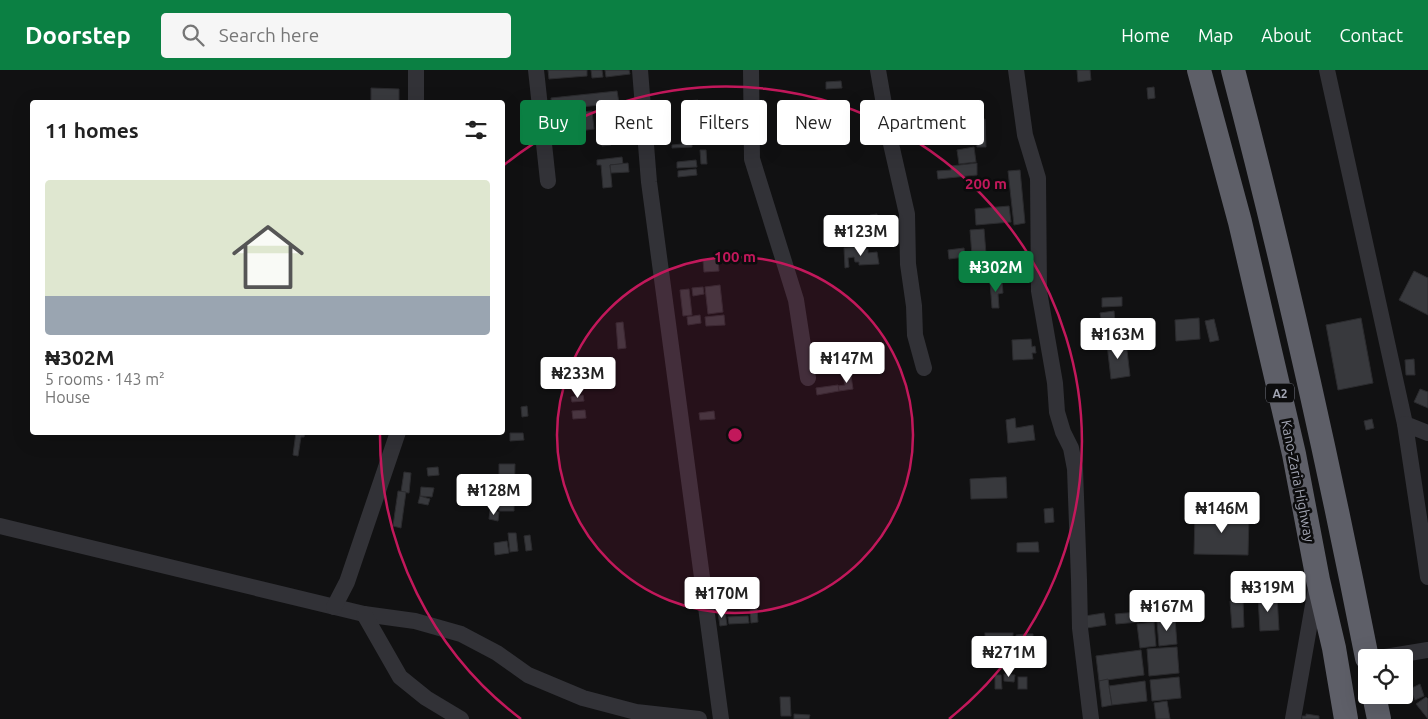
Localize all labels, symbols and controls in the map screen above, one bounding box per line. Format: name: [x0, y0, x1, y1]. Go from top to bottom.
search box: [161, 13, 511, 58]
icon: search: [179, 21, 207, 49]
text: Doorstep: [25, 22, 131, 49]
text: Search here: [219, 24, 319, 46]
text: Home: [1121, 25, 1170, 45]
text: Map: [1198, 25, 1233, 45]
text: About: [1261, 25, 1311, 45]
text: Contact: [1339, 25, 1403, 45]
chip: Buy: [520, 100, 586, 145]
chip: Rent: [596, 100, 671, 145]
chip: Filters: [681, 100, 767, 145]
chip: New: [777, 100, 850, 145]
chip: Apartment: [860, 100, 984, 145]
icon: filters: [462, 116, 490, 144]
text: 11 homes: [45, 118, 139, 142]
text: 200 m: [965, 175, 1007, 192]
icon: home: [223, 212, 313, 302]
pin: ₦123M: [826, 214, 896, 257]
text: ₦123M: [835, 222, 887, 240]
text: 100 m: [714, 248, 756, 265]
pin: ₦302M: [961, 250, 1031, 293]
text: ₦302M: [970, 258, 1022, 276]
pin: ₦163M: [1083, 318, 1153, 360]
text: ₦163M: [1092, 325, 1144, 343]
pin: ₦147M: [812, 342, 882, 384]
text: ₦302M: [45, 345, 114, 369]
text: ₦147M: [821, 349, 873, 367]
pin: ₦233M: [543, 356, 613, 399]
text: ₦233M: [552, 364, 604, 382]
text: 5 rooms · 143 m²: [45, 370, 165, 388]
road number: A2: [1266, 384, 1294, 402]
text: House: [45, 388, 90, 406]
street label: Kano-Zaria Highway: [1278, 419, 1318, 544]
centre of rings: [726, 426, 744, 444]
pin: ₦128M: [459, 474, 529, 516]
text: ₦128M: [468, 481, 520, 499]
pin: ₦146M: [1187, 492, 1257, 534]
text: ₦146M: [1196, 499, 1248, 517]
pin: ₦319M: [1233, 570, 1303, 613]
pin: ₦170M: [687, 576, 757, 619]
text: ₦319M: [1242, 578, 1294, 596]
text: ₦170M: [696, 584, 748, 602]
pin: ₦167M: [1132, 590, 1202, 632]
text: ₦167M: [1141, 597, 1193, 615]
pin: ₦271M: [974, 636, 1044, 678]
text: ₦271M: [983, 643, 1035, 661]
map controls: [1358, 649, 1413, 704]
button: locate: [1358, 649, 1413, 704]

